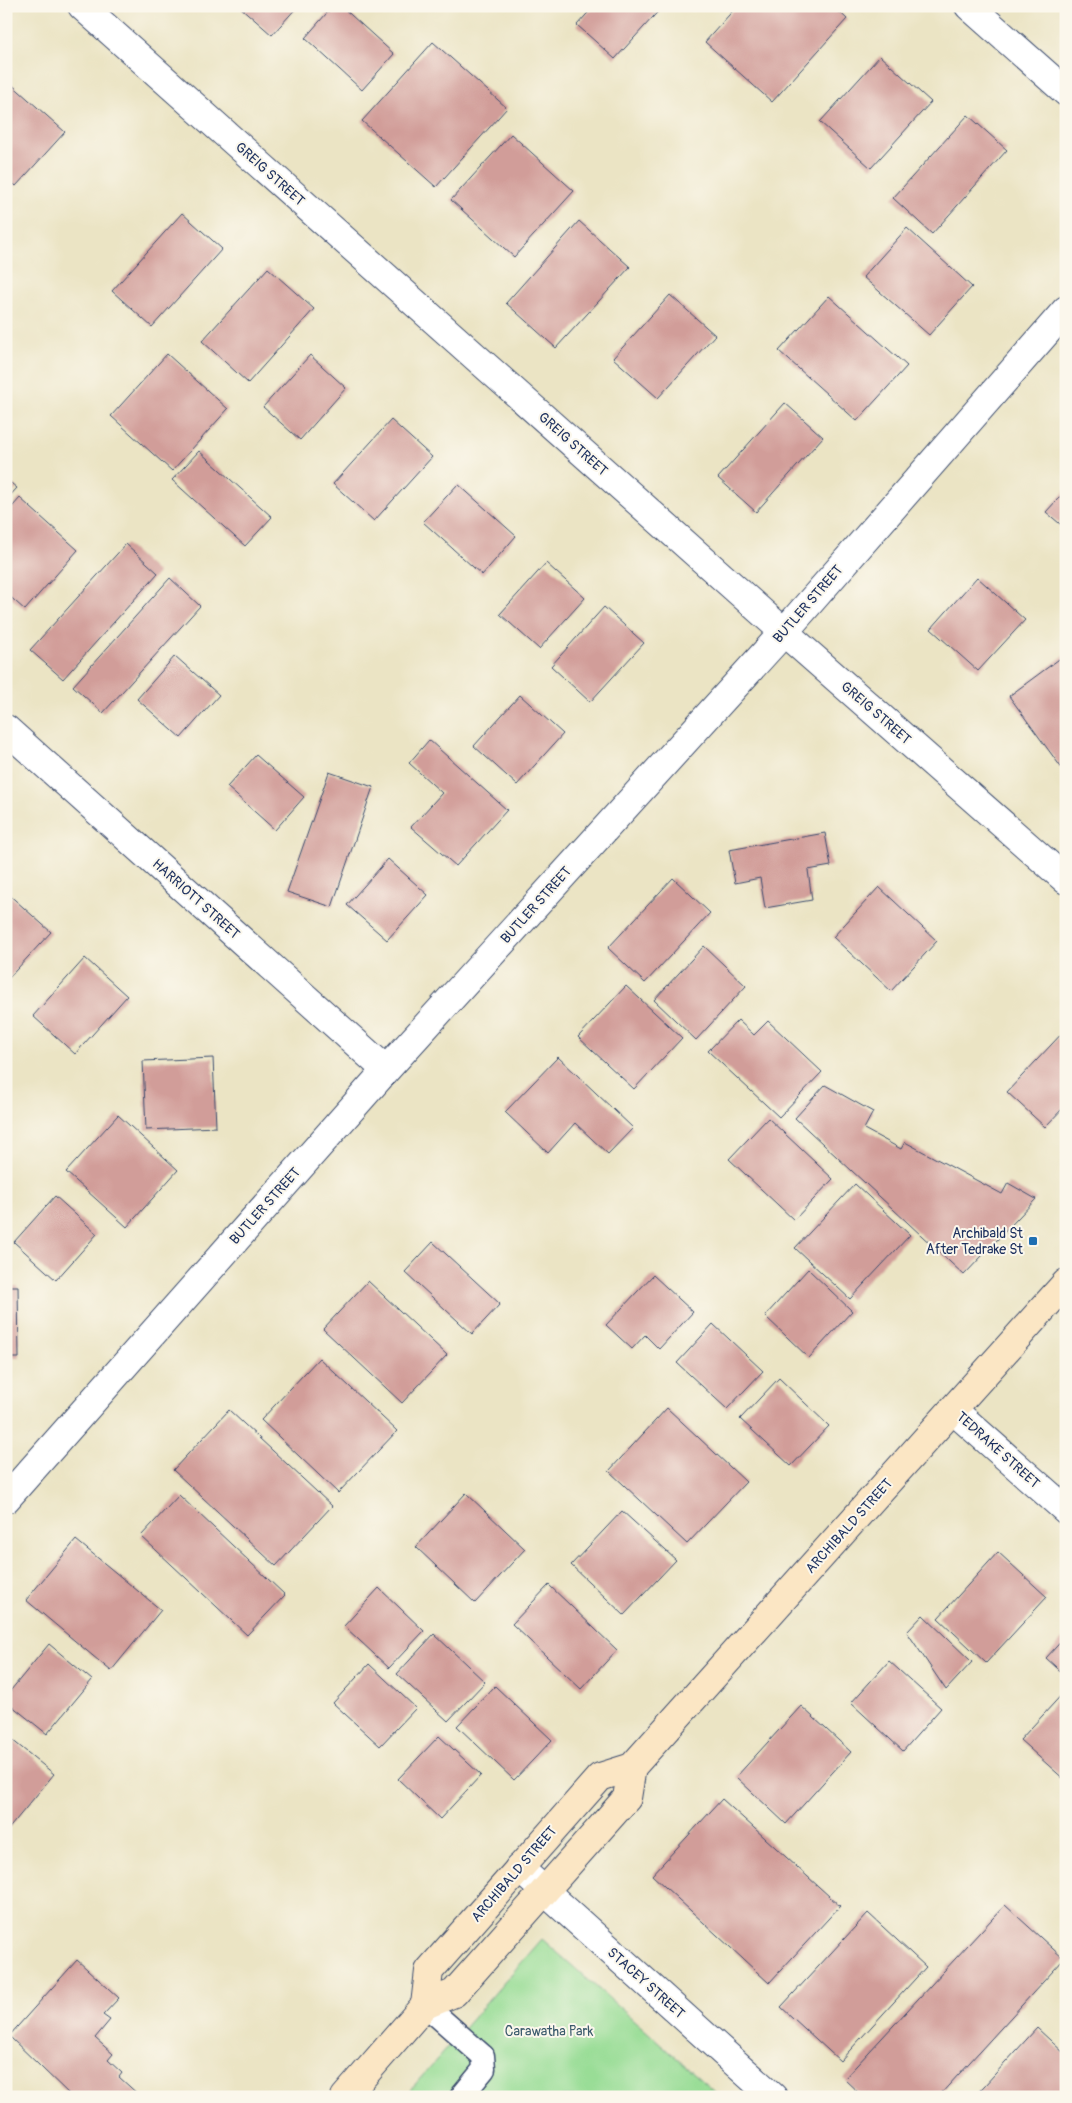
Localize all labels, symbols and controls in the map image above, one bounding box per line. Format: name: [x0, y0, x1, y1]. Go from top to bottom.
street label: GREIG STREET: [232, 138, 308, 210]
street label: GREIG STREET: [535, 408, 611, 480]
street label: BUTLER STREET: [770, 561, 847, 646]
street label: GREIG STREET: [837, 678, 915, 748]
street label: HARRIOTT STREET: [149, 855, 243, 943]
street label: BUTLER STREET: [497, 863, 575, 947]
street label: BUTLER STREET: [226, 1164, 304, 1248]
place label: Archibald St After Tedrake St: [926, 1225, 1023, 1258]
marker: Archibald St After Tedrake St: [1027, 1235, 1039, 1247]
street label: TEDRAKE STREET: [953, 1408, 1043, 1492]
street label: ARCHIBALD STREET: [802, 1475, 896, 1577]
street label: ARCHIBALD STREET: [468, 1822, 560, 1926]
street label: STACEY STREET: [604, 1944, 688, 2022]
park label: Carawatha Park: [505, 2023, 593, 2040]

